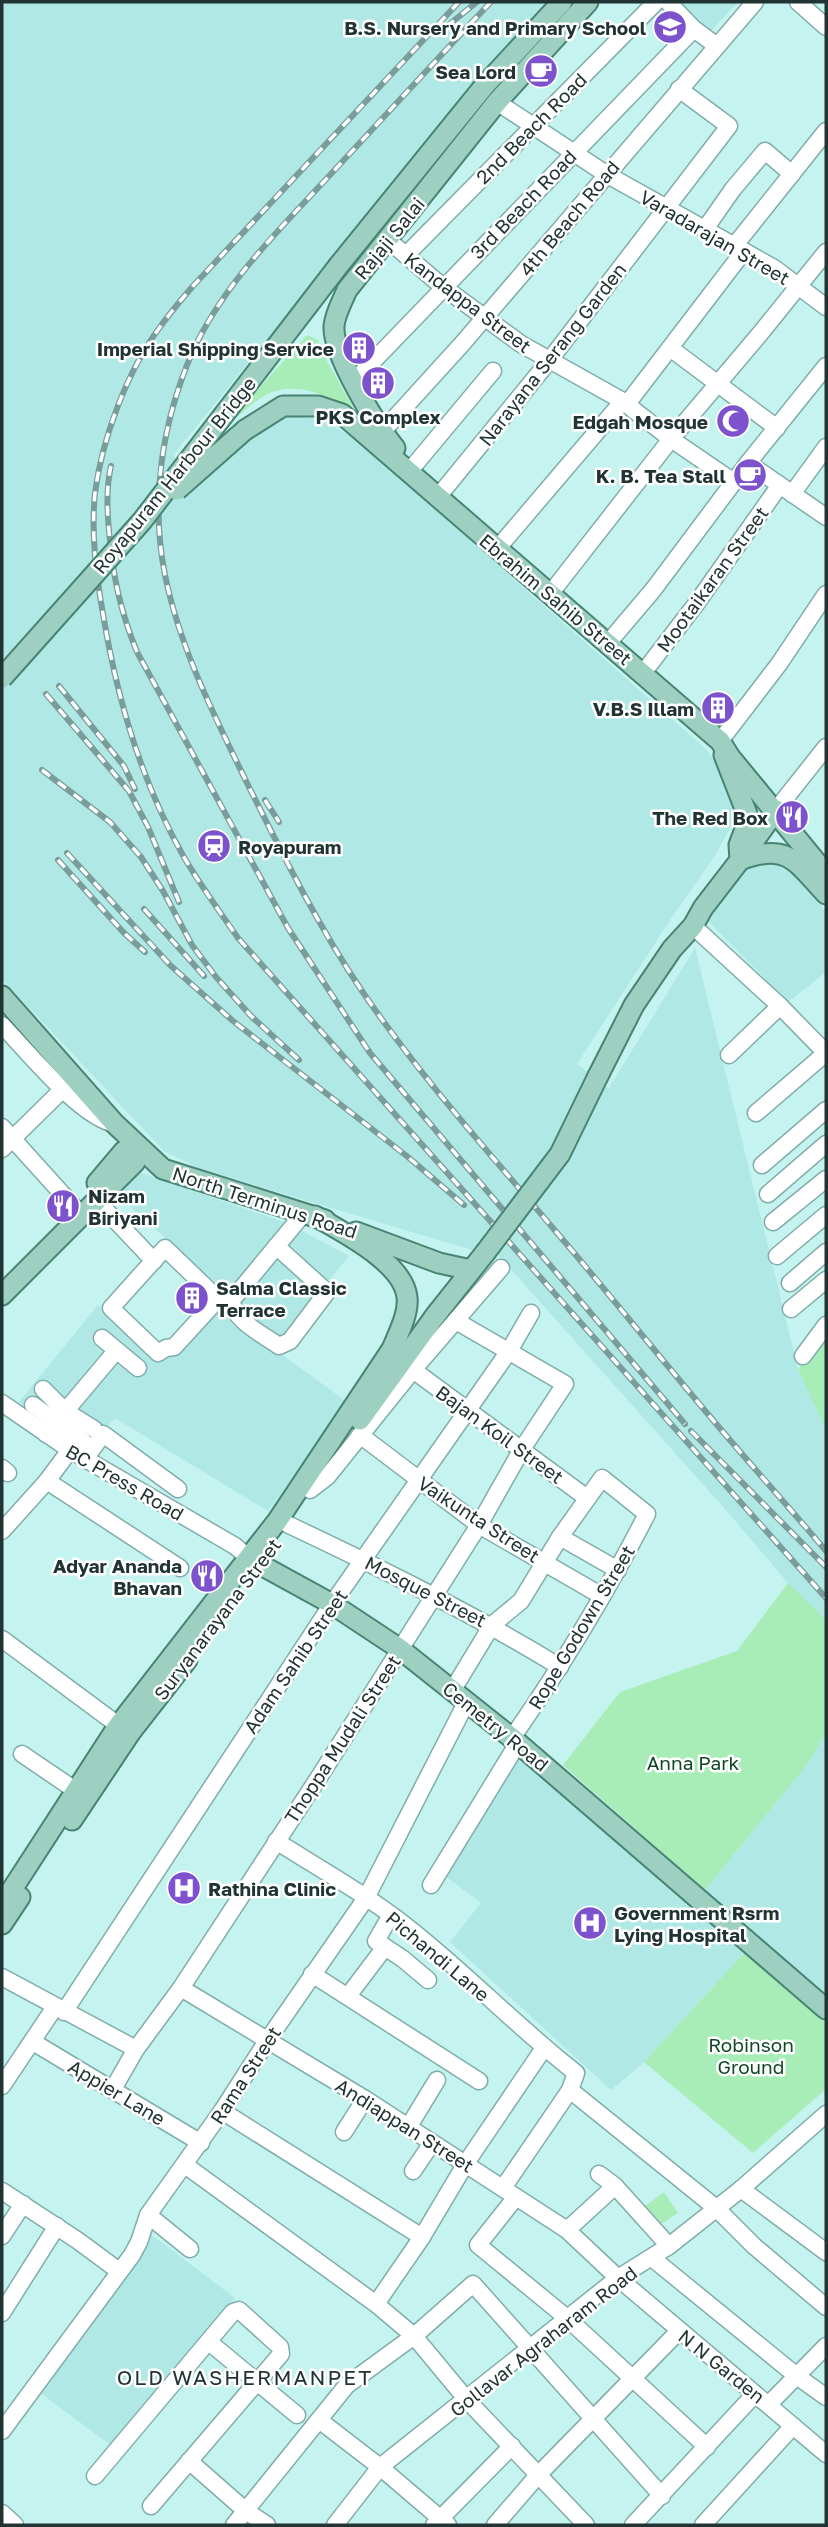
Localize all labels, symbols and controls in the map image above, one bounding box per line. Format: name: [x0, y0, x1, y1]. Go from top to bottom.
school or university icon: B.S. Nursery and Primary School: [651, 8, 689, 46]
place label: B.S. Nursery and Primary School: [344, 16, 646, 39]
cafe icon: Sea Lord: [522, 52, 560, 90]
place label: Sea Lord: [435, 60, 516, 83]
street label: 2nd Beach Road: [471, 68, 591, 188]
street label: 3rd Beach Road: [465, 145, 581, 263]
street label: 4th Beach Road: [514, 156, 624, 280]
street label: Varadarajan Street: [636, 185, 794, 289]
street label: Rajaji Salai: [349, 192, 429, 284]
street label: Kandappa Street: [400, 247, 536, 357]
street label: Narayana Serang Garden: [473, 258, 631, 450]
building icon: Imperial Shipping Service: [340, 329, 378, 367]
place label: Imperial Shipping Service: [97, 337, 334, 360]
building icon: PKS Complex: [359, 364, 397, 402]
street label: Royapuram Harbour Bridge: [88, 372, 260, 578]
mosque icon: Edgah Mosque: [714, 402, 752, 440]
place label: PKS Complex: [316, 405, 440, 428]
place label: Edgah Mosque: [572, 410, 708, 433]
cafe icon: K. B. Tea Stall: [731, 456, 769, 494]
place label: K. B. Tea Stall: [596, 464, 726, 487]
street label: Mootaikaran Street: [651, 502, 773, 656]
street label: Ebrahim Sahib Street: [475, 529, 637, 669]
building icon: V.B.S Illam: [699, 689, 737, 727]
place label: V.B.S Illam: [593, 697, 694, 720]
restaurant icon: The Red Box: [773, 798, 811, 836]
place label: The Red Box: [652, 806, 768, 829]
station icon: Royapuram: [195, 827, 233, 865]
place label: Royapuram: [238, 835, 341, 858]
street label: North Terminus Road: [170, 1161, 360, 1243]
place label: Nizam Biriyani: [88, 1184, 158, 1229]
restaurant icon: Nizam Biriyani: [44, 1187, 82, 1225]
place label: Salma Classic Terrace: [216, 1276, 347, 1321]
building icon: Salma Classic Terrace: [173, 1279, 211, 1317]
street label: Bajan Koil Street: [432, 1380, 568, 1488]
street label: BC Press Road: [62, 1439, 188, 1525]
street label: Vaikunta Street: [414, 1471, 544, 1567]
street label: Suryanarayana Street: [149, 1534, 285, 1704]
street label: Rope Godown Street: [523, 1541, 639, 1713]
street label: Mosque Street: [362, 1551, 490, 1631]
place label: Adyar Ananda Bhavan: [53, 1554, 182, 1599]
restaurant icon: Adyar Ananda Bhavan: [188, 1557, 226, 1595]
street label: Adam Sahib Street: [238, 1585, 352, 1737]
street label: Thoppa Mudali Street: [279, 1650, 405, 1828]
street label: Cemetry Road: [439, 1676, 553, 1776]
park label: Anna Park: [647, 1751, 740, 1774]
hospital icon: Rathina Clinic: [165, 1869, 203, 1907]
place label: Rathina Clinic: [208, 1877, 336, 1900]
place label: Government Rsrm Lying Hospital: [614, 1901, 779, 1946]
hospital icon: Government Rsrm Lying Hospital: [571, 1904, 609, 1942]
street label: Pichandi Lane: [382, 1906, 494, 2006]
street label: Rama Street: [205, 2022, 285, 2128]
park label: Robinson Ground: [708, 2033, 794, 2078]
street label: Appier Lane: [64, 2054, 170, 2130]
street label: Andiappan Street: [332, 2073, 478, 2177]
street label: Gollavar Agraharam Road: [445, 2261, 641, 2421]
street label: N N Garden: [674, 2324, 770, 2408]
district label: OLD WASHERMANPET: [117, 2364, 373, 2390]

